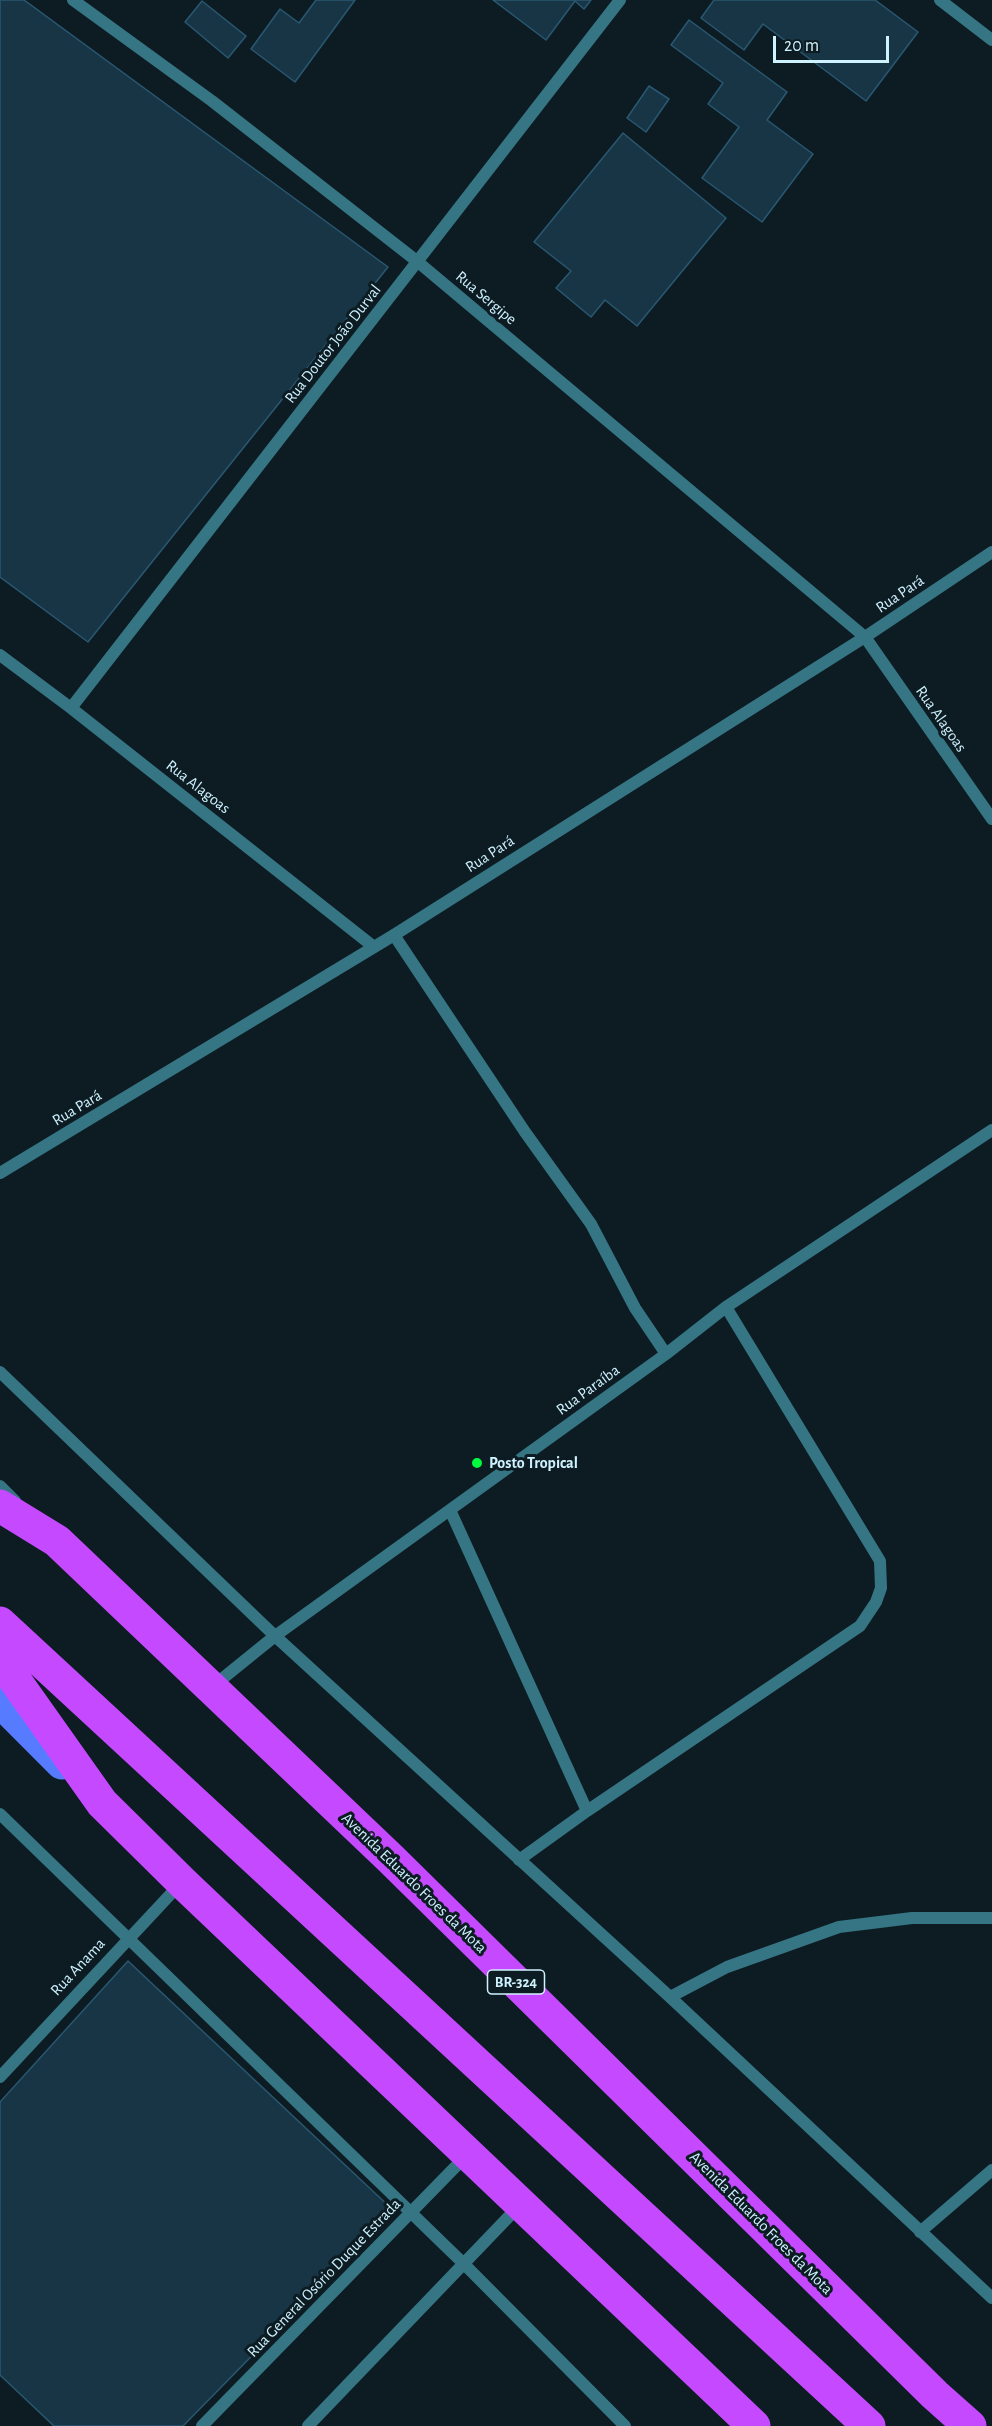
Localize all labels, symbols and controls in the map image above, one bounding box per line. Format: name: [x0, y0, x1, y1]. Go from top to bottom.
scale bar: [776, 24, 892, 62]
text: 20 m: [784, 37, 819, 55]
street label: Rua Sergipe: [452, 267, 520, 329]
street label: Rua Doutor João Durval: [281, 281, 385, 407]
street label: Rua Pará: [872, 571, 928, 617]
street label: Rua Alagoas: [911, 682, 971, 756]
street label: Rua Alagoas: [162, 756, 234, 818]
street label: Rua Pará: [462, 831, 518, 877]
street label: Rua Pará: [49, 1086, 105, 1130]
street label: Rua Paraíba: [553, 1361, 623, 1419]
place label: Posto Tropical: [489, 1453, 578, 1473]
marker: Posto Tropical: [470, 1456, 484, 1470]
street label: Avenida Eduardo Froes da Mota: [337, 1809, 491, 1957]
street label: Rua Anama: [47, 1934, 109, 2000]
road number: BR-324: [488, 1970, 544, 1994]
street label: Avenida Eduardo Froes da Mota: [685, 2147, 837, 2299]
street label: Rua General Osório Duque Estrada: [243, 2195, 405, 2361]

